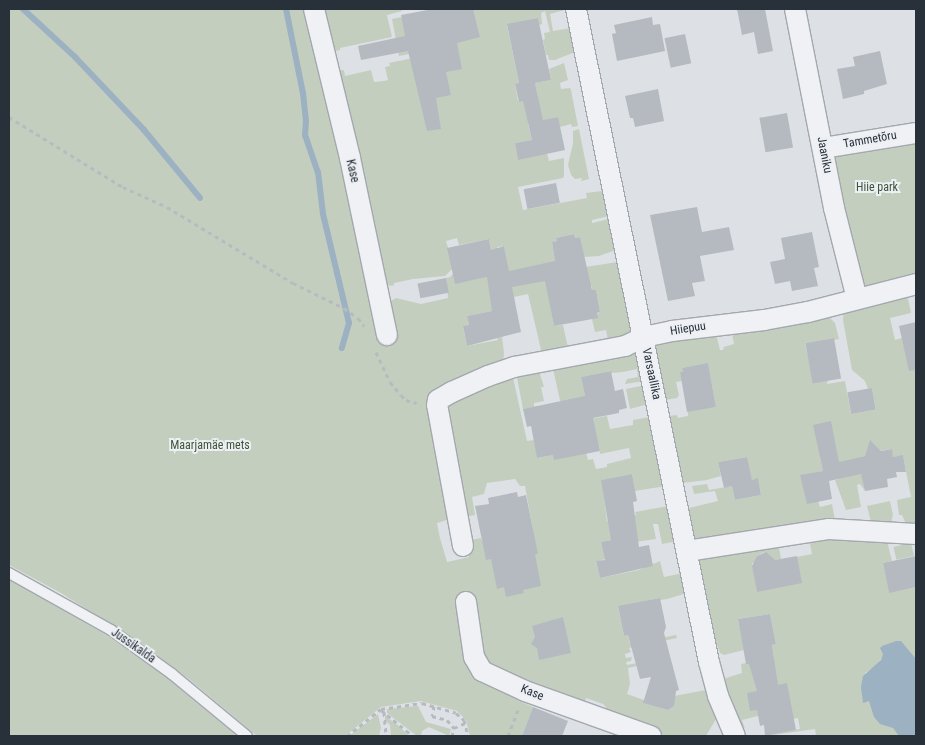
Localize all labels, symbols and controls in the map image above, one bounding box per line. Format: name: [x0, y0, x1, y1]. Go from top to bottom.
street label: Tammetõru: [842, 128, 898, 152]
street label: Jaaniku: [813, 135, 835, 175]
street label: Kase: [342, 158, 362, 184]
park label: Hiie park: [856, 181, 898, 195]
street label: Hiiepuu: [669, 319, 707, 339]
street label: Varsaallika: [639, 347, 663, 401]
park label: Maarjamäe mets: [170, 439, 250, 453]
street label: Jussikalda: [108, 626, 158, 666]
street label: Kase: [518, 682, 546, 704]

